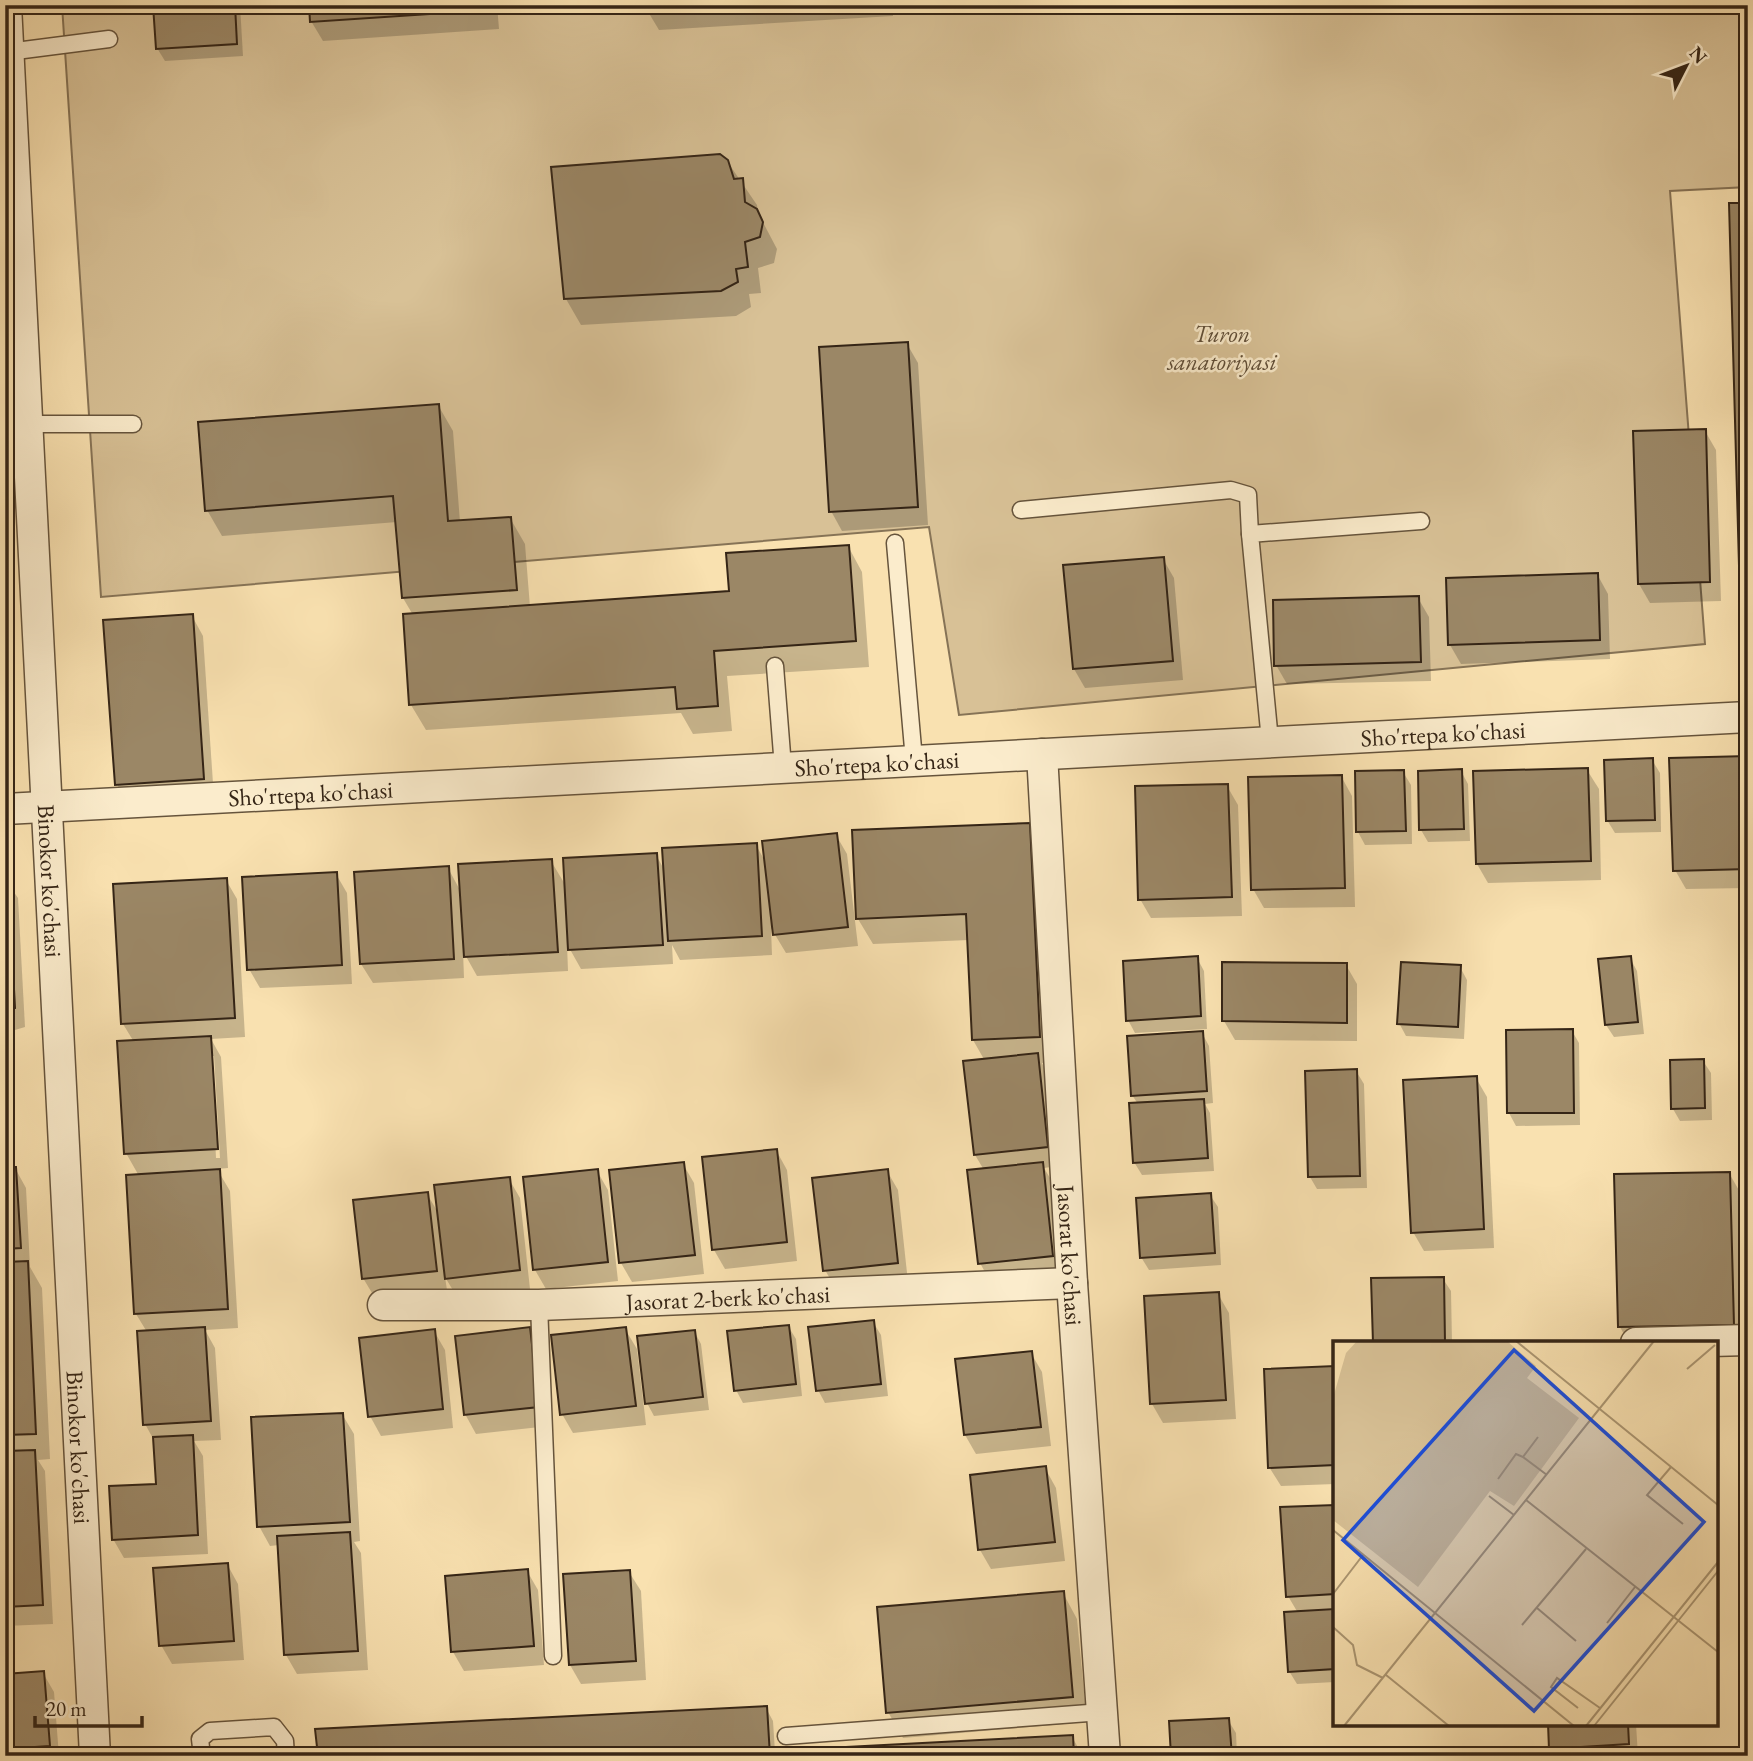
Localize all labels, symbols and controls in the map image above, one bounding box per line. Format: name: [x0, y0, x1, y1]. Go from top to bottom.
north arrow: [1652, 32, 1722, 102]
text: N: [1684, 41, 1713, 70]
park label: Turon sanatoriyasi: [1166, 318, 1278, 377]
street label: Sho'rtepa ko'chasi: [1360, 713, 1526, 753]
street label: Sho'rtepa ko'chasi: [794, 743, 960, 783]
street label: Sho'rtepa ko'chasi: [227, 773, 394, 813]
street label: Binokor ko'chasi: [31, 803, 70, 958]
street label: Jasorat ko'chasi: [1051, 1182, 1090, 1327]
street label: Jasorat 2-berk ko'chasi: [623, 1277, 831, 1317]
inset map: [1333, 1341, 1718, 1726]
street label: Binokor ko'chasi: [60, 1370, 99, 1525]
scale bar: [35, 1684, 142, 1728]
text: 20 m: [46, 1695, 87, 1722]

